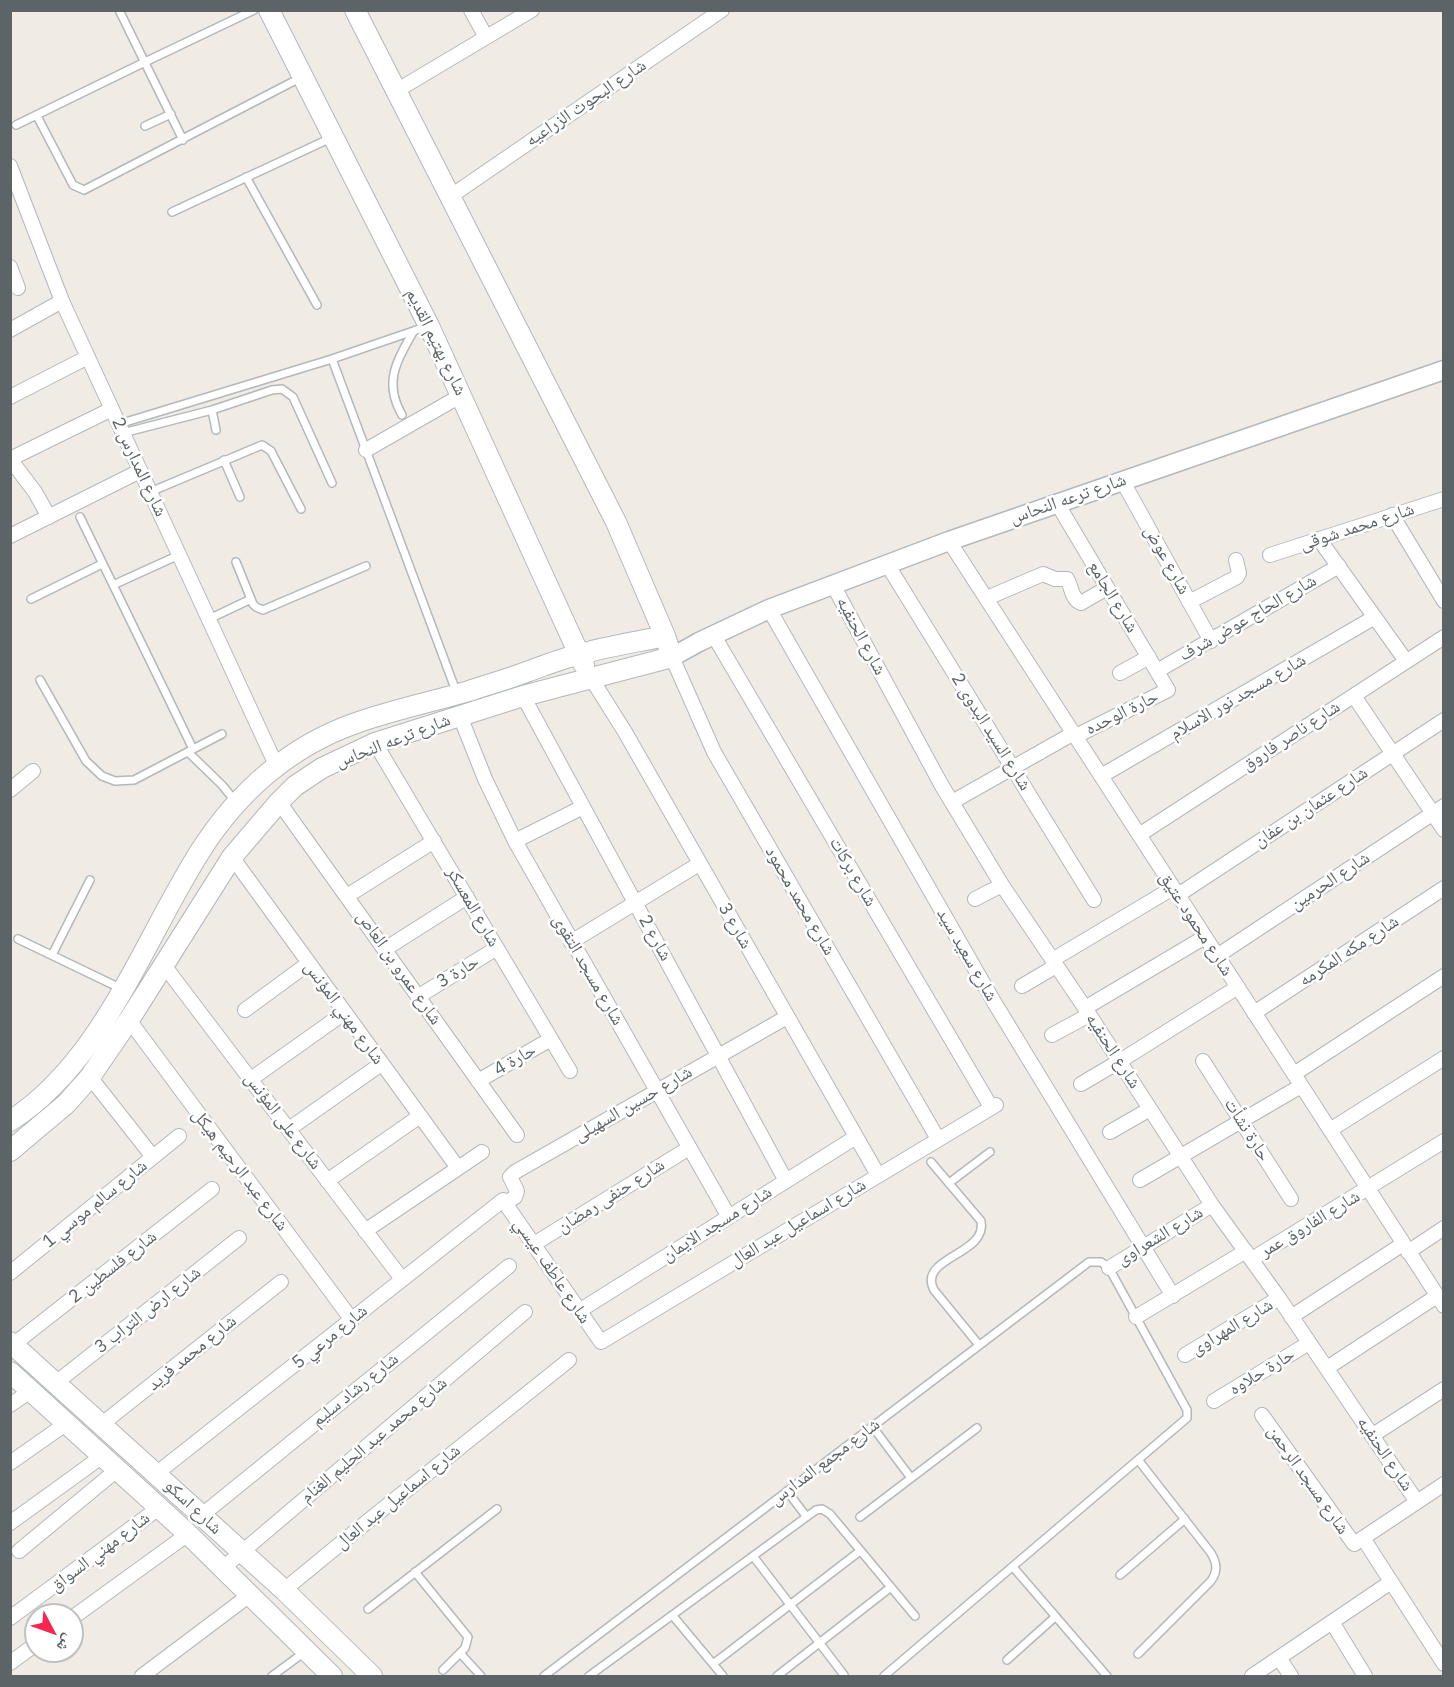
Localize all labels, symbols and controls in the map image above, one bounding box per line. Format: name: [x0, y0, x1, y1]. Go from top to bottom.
street label: شارع البحوث الزراعيه: [522, 55, 650, 151]
street label: شارع بهتيم القديم: [401, 285, 471, 399]
street label: شارع المدارس 2: [107, 414, 171, 520]
street label: شارع ترعه النحاس: [1007, 469, 1129, 529]
street label: شارع محمد شوقى: [1297, 498, 1417, 556]
street label: شارع عوض: [1139, 522, 1195, 598]
street label: شارع الجامع: [1083, 557, 1143, 637]
street label: شارع الحاج عوض شرف: [1176, 570, 1320, 666]
street label: شارع الحنفيه: [831, 593, 891, 679]
street label: شارع مسجد نور الاسلام: [1166, 649, 1310, 745]
street label: شارع السيد البدوى 2: [946, 669, 1036, 795]
street label: حارة الوحده: [1082, 686, 1162, 740]
street label: شارع ناصر فاروق: [1238, 696, 1344, 776]
street label: شارع ترعه النحاس: [332, 709, 454, 773]
street label: شارع عثمان بن عفان: [1250, 762, 1372, 852]
street label: شارع بركات: [824, 833, 882, 911]
street label: شارع محمد محمود: [760, 843, 840, 959]
street label: شارع الحرمين: [1286, 847, 1374, 915]
street label: شارع المعسكر: [441, 863, 505, 951]
street label: شارع محمود عتيق: [1154, 868, 1238, 980]
street label: شارع 3: [713, 899, 757, 953]
street label: شارع سعيد سيد: [932, 905, 1002, 1005]
street label: شارع عمرو بن العاص: [352, 907, 446, 1029]
street label: شارع مسجد التقوى: [548, 911, 628, 1029]
street label: شارع 2: [634, 911, 676, 965]
street label: شارع مكه المكرمه: [1295, 911, 1403, 991]
street label: حارة 3: [433, 951, 483, 993]
street label: شارع مهني المؤنس: [299, 957, 389, 1069]
street label: شارع الحنفيه: [1081, 1009, 1145, 1093]
street label: حارة 4: [490, 1039, 540, 1081]
street label: شارع حسين السهيلى: [570, 1061, 696, 1147]
street label: شارع على المؤنس: [240, 1068, 326, 1174]
street label: حارة نشأت: [1219, 1095, 1275, 1165]
street label: شارع عبد الرحيم هيكل: [187, 1105, 293, 1235]
street label: شارع حنفى رمضان: [553, 1154, 669, 1238]
street label: شارع سالم موسي 1: [38, 1155, 152, 1253]
street label: شارع اسماعيل عبد العال: [726, 1174, 870, 1272]
street label: شارع مسجد الايمان: [658, 1182, 776, 1266]
street label: شارع الفاروق عمر: [1256, 1186, 1364, 1262]
street label: شارع الشعراوى: [1113, 1202, 1207, 1270]
street label: شارع عاطف عيسي: [509, 1214, 595, 1328]
street label: شارع فلسطين 2: [65, 1226, 161, 1308]
street label: شارع ارض التراب 3: [91, 1262, 205, 1358]
street label: شارع المهراوى: [1187, 1294, 1277, 1360]
street label: شارع مرعي 5: [288, 1300, 372, 1374]
street label: شارع محمد فريد: [143, 1310, 241, 1396]
street label: حارة حلاوه: [1225, 1344, 1299, 1400]
street label: شارع رشاد سليم: [307, 1348, 403, 1432]
street label: شارع محمد عبد الحليم الغنام: [296, 1372, 452, 1508]
street label: شارع الحنفيه: [1352, 1413, 1418, 1495]
street label: شارع مجمع المدارس: [766, 1414, 884, 1510]
street label: شارع مسجد الرحمن: [1262, 1421, 1354, 1539]
street label: شارع اسماعيل عبد العال: [331, 1440, 465, 1554]
street label: شارع اسكو: [160, 1475, 226, 1539]
street label: شارع مهني السواق: [46, 1507, 154, 1597]
north arrow: [24, 1603, 84, 1663]
text: ش: [53, 1631, 79, 1656]

